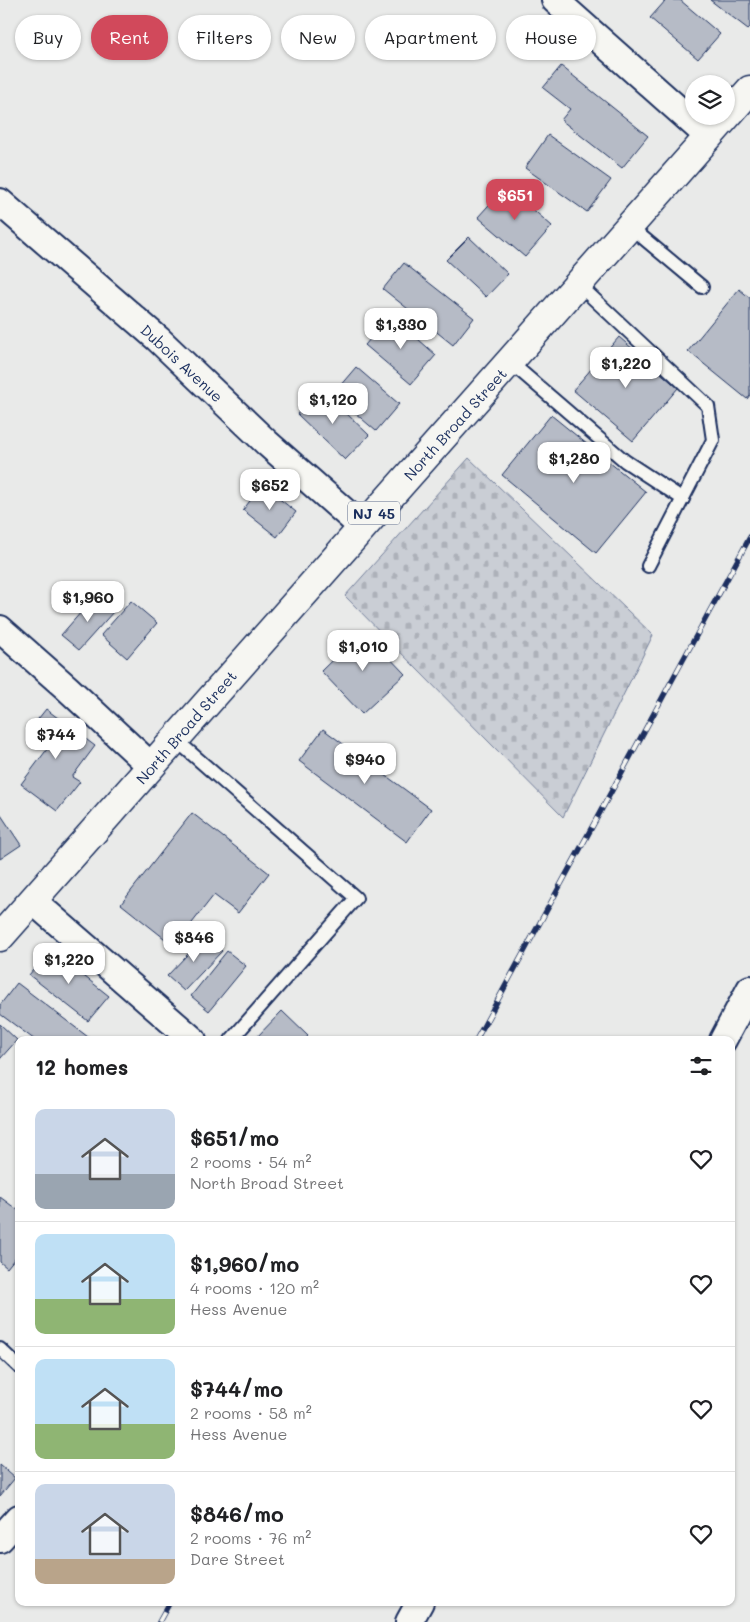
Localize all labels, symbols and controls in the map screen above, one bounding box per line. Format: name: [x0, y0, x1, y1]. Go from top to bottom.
chip: Buy: [15, 15, 81, 60]
chip: Rent: [91, 15, 168, 60]
chip: Filters: [178, 15, 271, 60]
chip: New: [281, 15, 355, 60]
chip: Apartment: [365, 15, 496, 60]
chip: House: [506, 15, 596, 60]
map controls: [685, 75, 735, 125]
button: layers: [685, 75, 735, 125]
pin: $651: [485, 178, 545, 221]
text: $651: [497, 184, 533, 205]
pin: $1,330: [360, 308, 442, 350]
text: $1,330: [375, 313, 427, 334]
street label: Dubois Avenue: [137, 320, 227, 406]
pin: $1,220: [585, 346, 667, 389]
text: $1,220: [601, 352, 651, 373]
street label: North Broad Street: [399, 364, 511, 484]
pin: $1,120: [292, 382, 374, 425]
text: $1,120: [309, 388, 357, 409]
pin: $1,280: [533, 442, 615, 484]
text: $1,280: [548, 447, 600, 468]
pin: $652: [240, 468, 300, 511]
text: $652: [251, 474, 289, 495]
road number: NJ 45: [348, 502, 400, 524]
pin: $1,960: [47, 580, 129, 623]
text: $1,960: [62, 586, 114, 607]
pin: $1,010: [322, 630, 404, 672]
text: $1,010: [338, 635, 388, 656]
street label: North Broad Street: [131, 666, 241, 788]
pin: $744: [26, 718, 86, 760]
text: $744: [36, 723, 76, 744]
pin: $940: [335, 742, 395, 785]
text: $940: [345, 748, 385, 769]
pin: $846: [164, 920, 224, 963]
text: $846: [174, 926, 214, 947]
pin: $1,220: [28, 942, 110, 985]
text: $1,220: [44, 948, 94, 969]
icon: filters: [687, 1052, 715, 1080]
text: 12 homes: [35, 1053, 128, 1080]
text: $651/mo: [190, 1124, 279, 1151]
icon: home: [75, 1129, 135, 1189]
icon: heart: [687, 1145, 715, 1173]
text: 2 rooms · 54 m²: [190, 1151, 311, 1172]
text: North Broad Street: [190, 1172, 344, 1193]
text: $1,960/mo: [190, 1250, 299, 1277]
icon: home: [75, 1254, 135, 1314]
icon: heart: [687, 1270, 715, 1298]
text: 4 rooms · 120 m²: [190, 1277, 319, 1298]
text: Hess Avenue: [190, 1298, 287, 1319]
text: $744/mo: [190, 1375, 283, 1402]
icon: home: [75, 1379, 135, 1439]
icon: heart: [687, 1395, 715, 1423]
text: 2 rooms · 58 m²: [190, 1402, 312, 1423]
text: Hess Avenue: [190, 1423, 287, 1444]
text: $846/mo: [190, 1500, 284, 1527]
icon: home: [75, 1504, 135, 1564]
icon: heart: [687, 1520, 715, 1548]
text: 2 rooms · 76 m²: [190, 1527, 311, 1548]
text: Dare Street: [190, 1548, 285, 1569]

